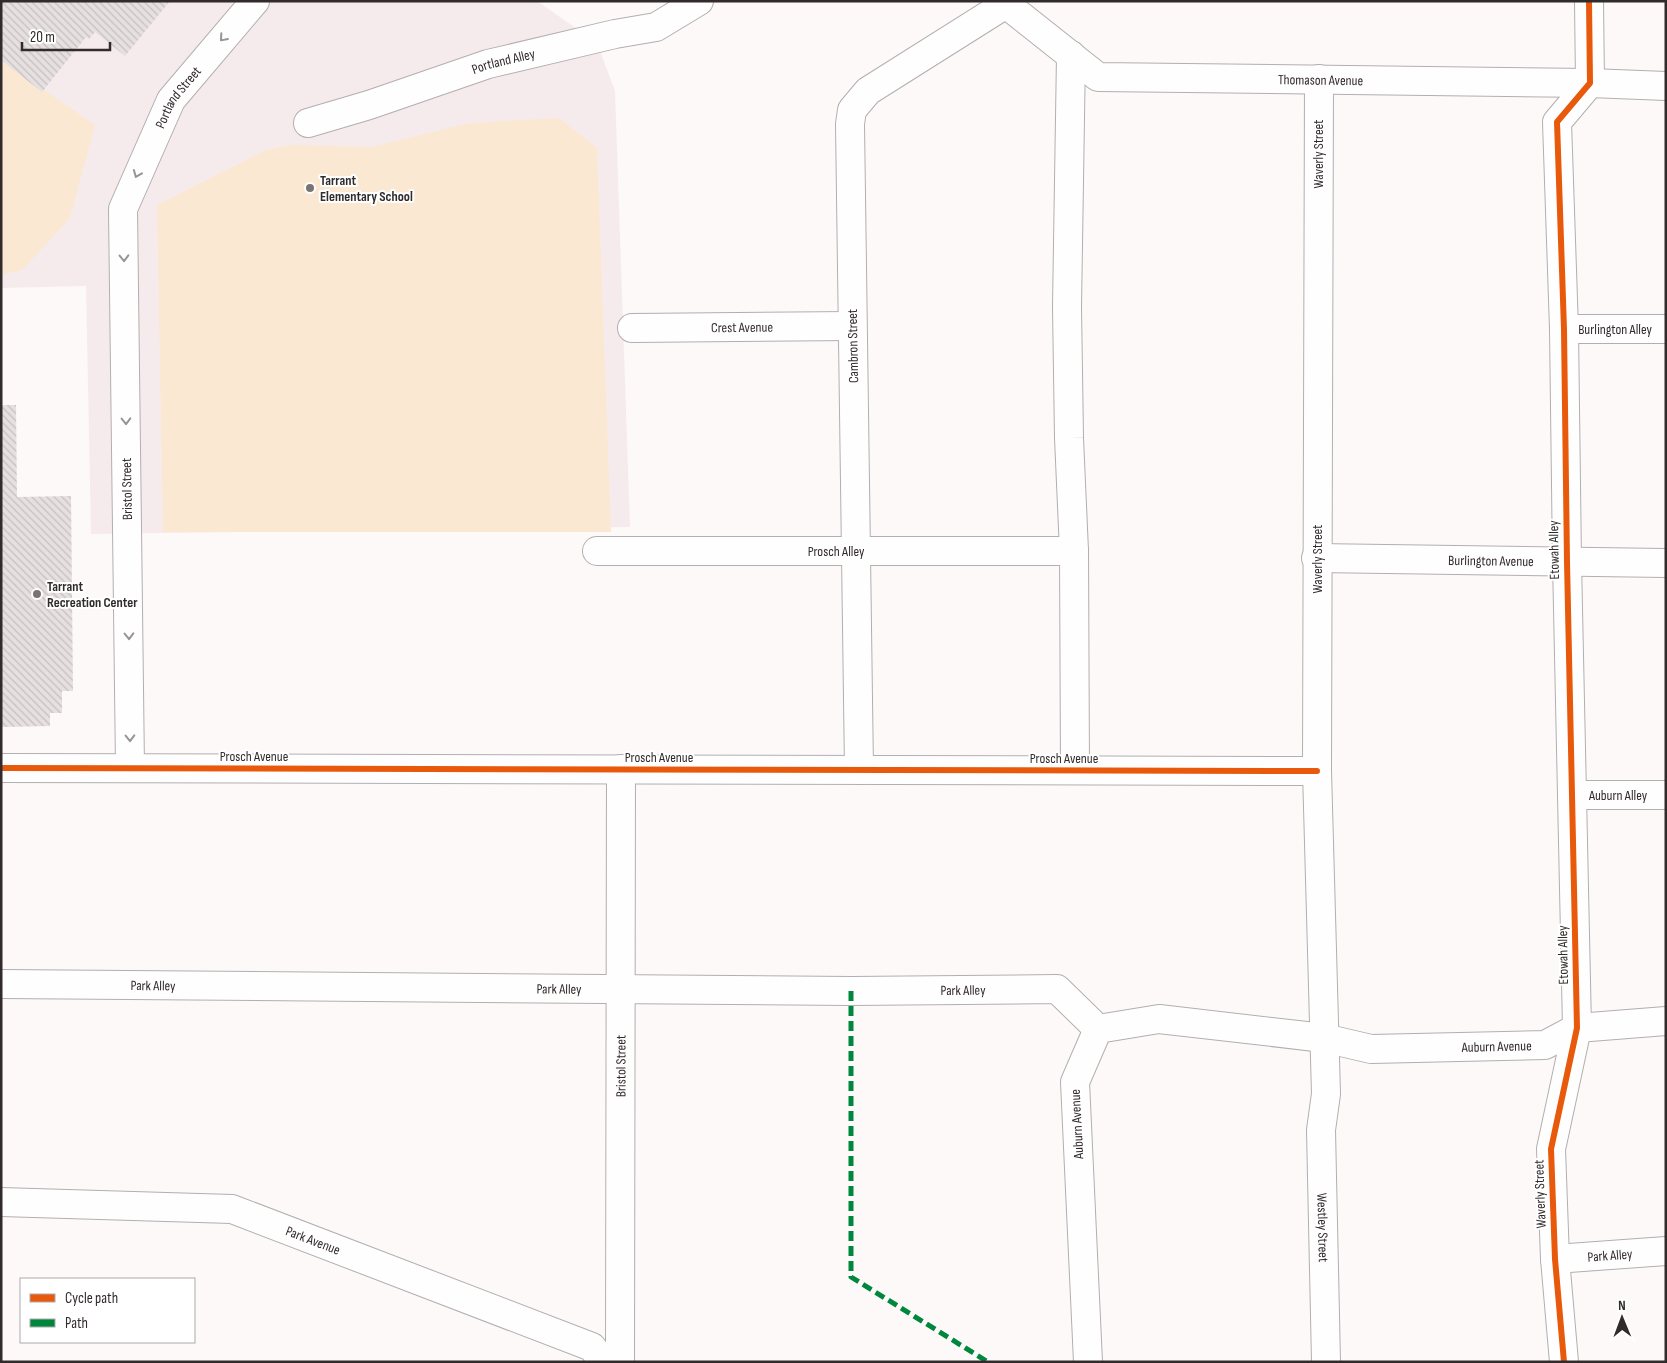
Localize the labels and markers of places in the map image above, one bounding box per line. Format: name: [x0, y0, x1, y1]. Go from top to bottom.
place label: Tarrant Elementary School: [320, 172, 413, 205]
marker: Tarrant Elementary School: [304, 182, 316, 194]
place label: Tarrant Recreation Center: [47, 578, 138, 611]
marker: Tarrant Recreation Center: [31, 588, 43, 600]

